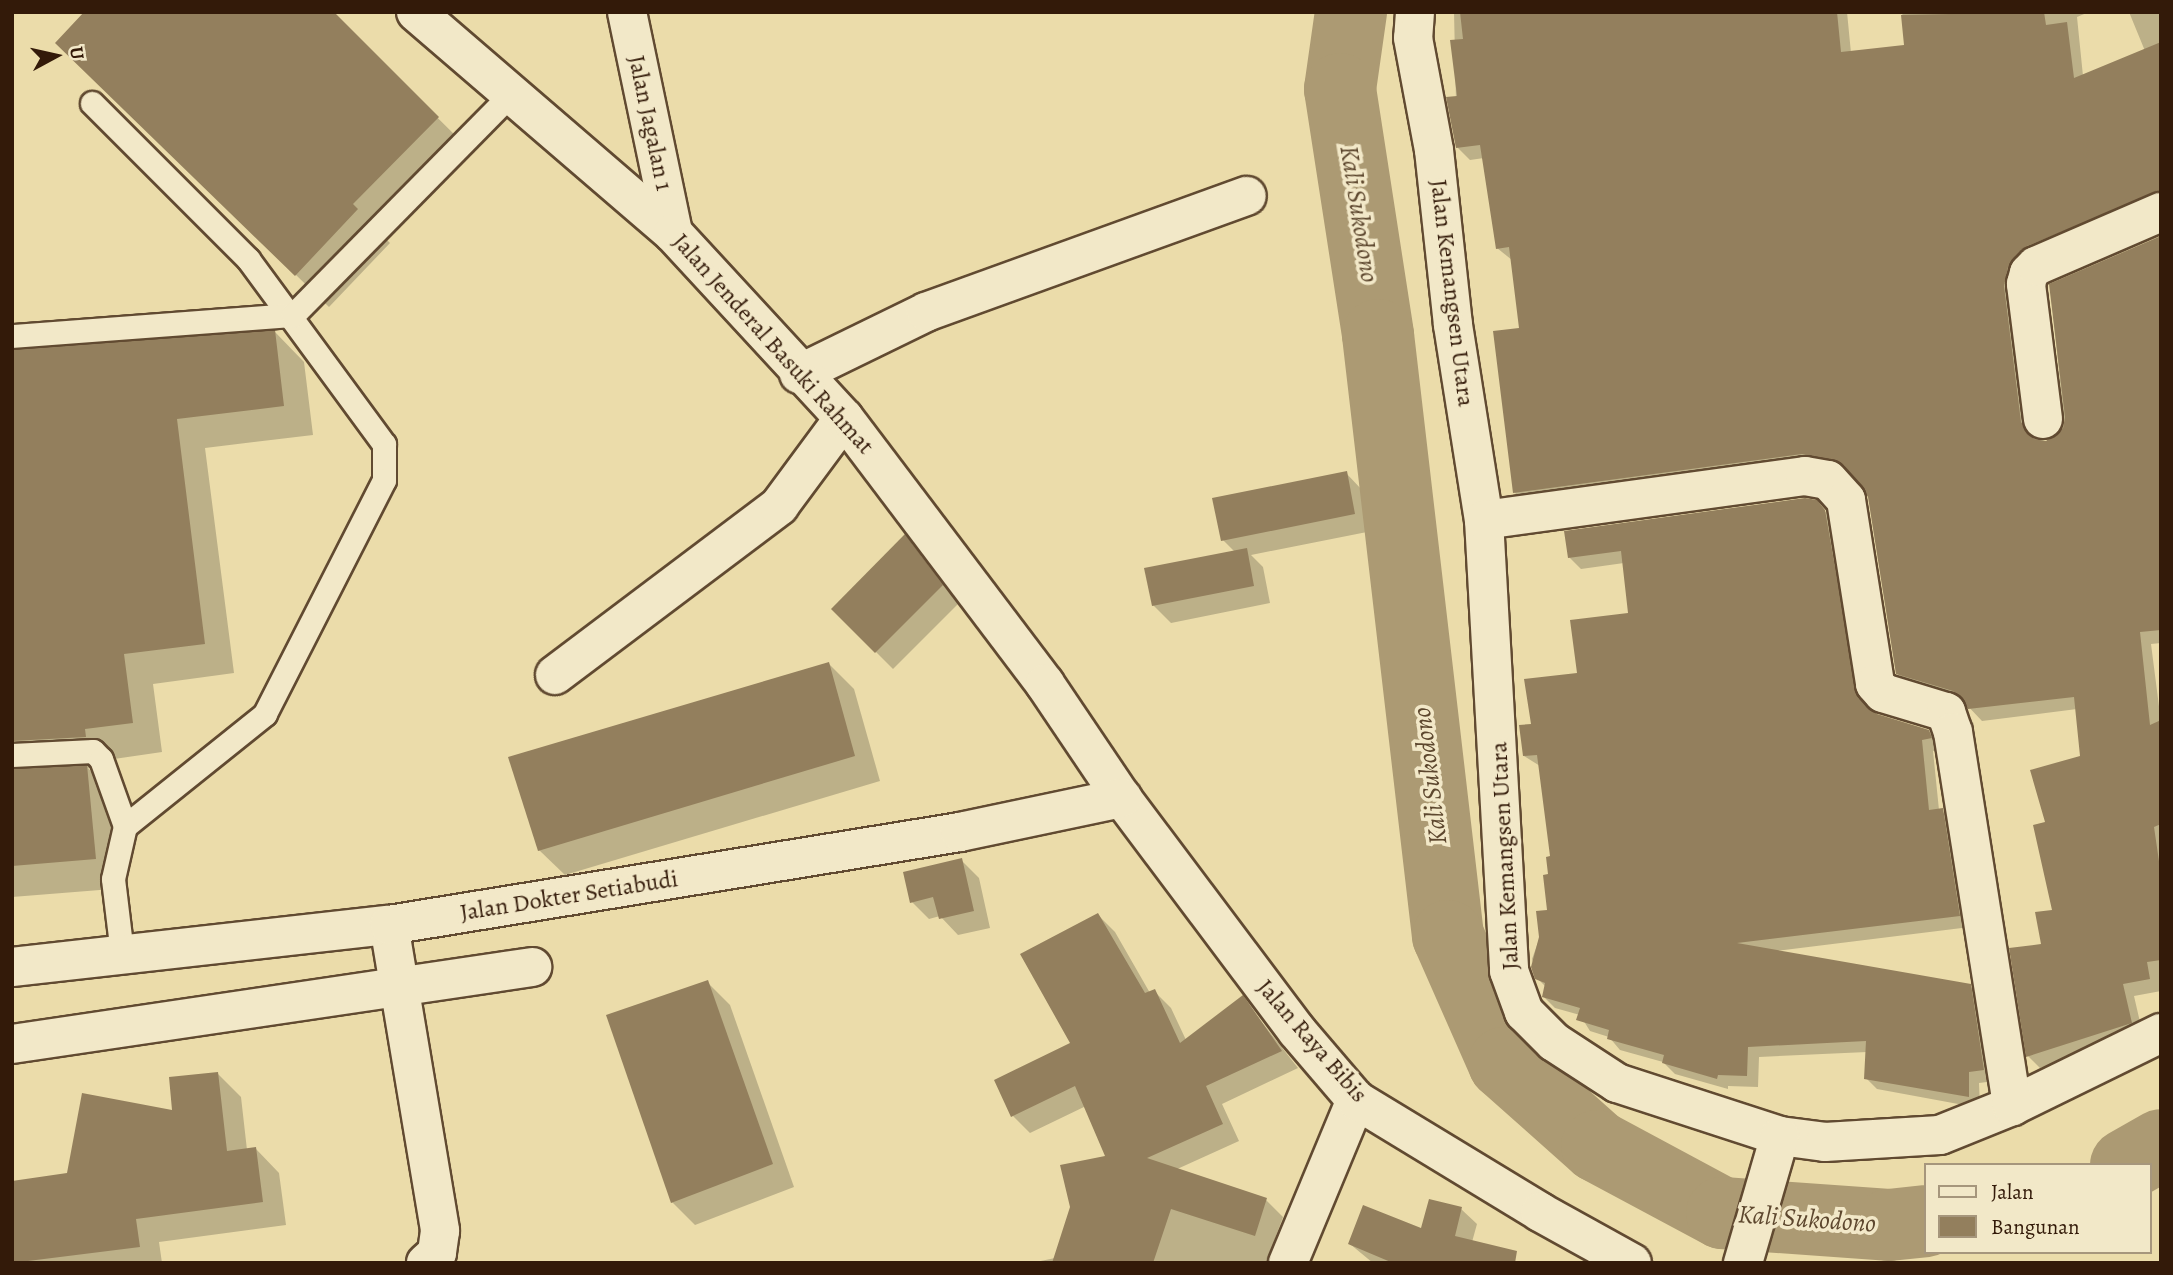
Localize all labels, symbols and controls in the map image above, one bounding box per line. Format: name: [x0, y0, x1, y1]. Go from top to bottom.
north arrow: [21, 21, 91, 91]
text: U: [63, 45, 91, 61]
street label: Jalan Jagalan 1: [622, 53, 678, 193]
water label: Kali Sukodono: [1333, 143, 1385, 285]
street label: Jalan Kemangsen Utara: [1424, 178, 1480, 408]
street label: Jalan Jenderal Basuki Rahmat: [666, 228, 880, 460]
water label: Kali Sukodono: [1406, 706, 1454, 846]
street label: Jalan Kemangsen Utara: [1485, 741, 1525, 971]
street label: Jalan Dokter Setiabudi: [458, 865, 680, 927]
street label: Jalan Raya Bibis: [1251, 973, 1373, 1109]
legend: [1924, 1163, 2152, 1254]
text: Jalan: [1991, 1178, 2033, 1206]
water label: Kali Sukodono: [1737, 1199, 1877, 1239]
text: Bangunan: [1991, 1213, 2080, 1241]

